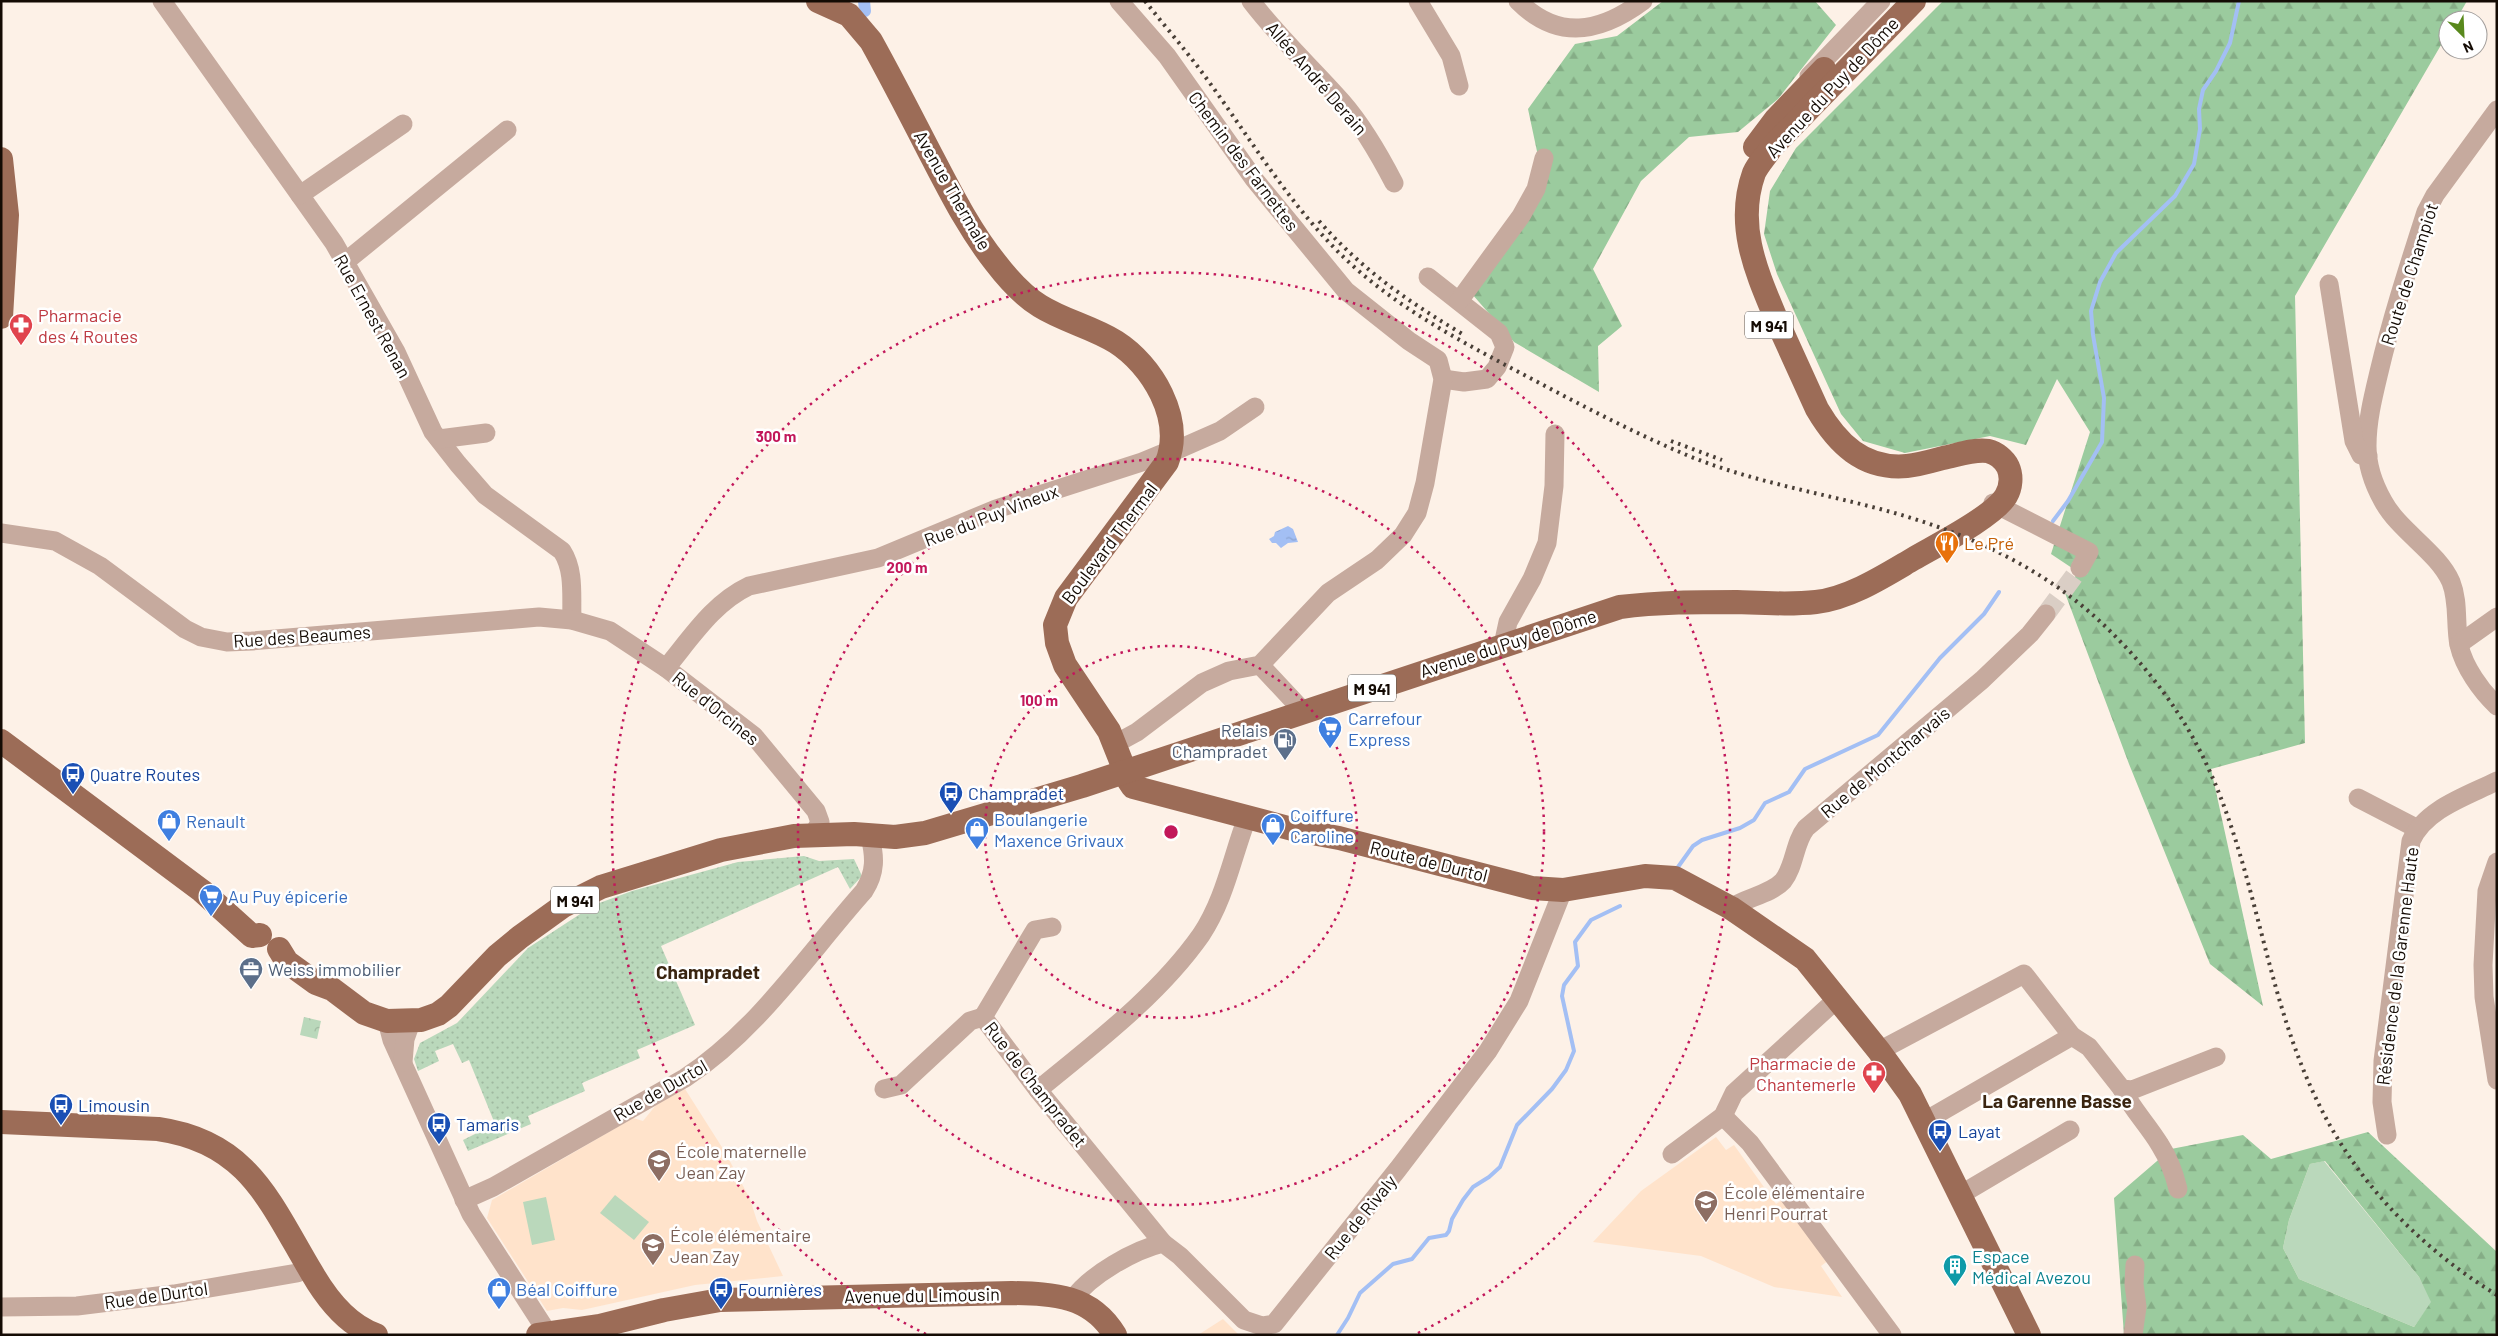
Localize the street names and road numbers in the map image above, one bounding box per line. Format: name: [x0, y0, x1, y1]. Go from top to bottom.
street label: Avenue du Puy de Dôme: [1761, 12, 1903, 162]
street label: Allée André Derain: [1262, 17, 1372, 139]
street label: Chemin des Farnettes: [1184, 87, 1304, 235]
street label: Avenue Thermale: [910, 126, 996, 254]
street label: Route de Champiot: [2376, 200, 2442, 348]
street label: Rue Ernest Renan: [330, 250, 416, 382]
road number: M 941: [1745, 312, 1793, 338]
street label: Boulevard Thermal: [1056, 478, 1162, 608]
street label: Rue du Puy Vineux: [921, 479, 1061, 551]
street label: Avenue du Puy de Dôme: [1417, 604, 1599, 682]
street label: Rue des Beaumes: [232, 620, 372, 652]
street label: Rue d'Orcines: [668, 666, 764, 750]
road number: M 941: [1348, 674, 1396, 701]
street label: Rue de Montcharvais: [1816, 702, 1954, 822]
street label: Route de Durtol: [1368, 836, 1490, 886]
street label: Résidence de la Garenne Haute: [2371, 845, 2423, 1087]
road number: M 941: [551, 886, 599, 914]
street label: Rue de Champradet: [980, 1017, 1092, 1151]
street label: Rue de Durtol: [609, 1054, 711, 1126]
street label: Rue de Rivaly: [1319, 1170, 1401, 1264]
street label: Rue de Durtol: [103, 1277, 209, 1313]
street label: Avenue du Limousin: [844, 1283, 1000, 1307]

